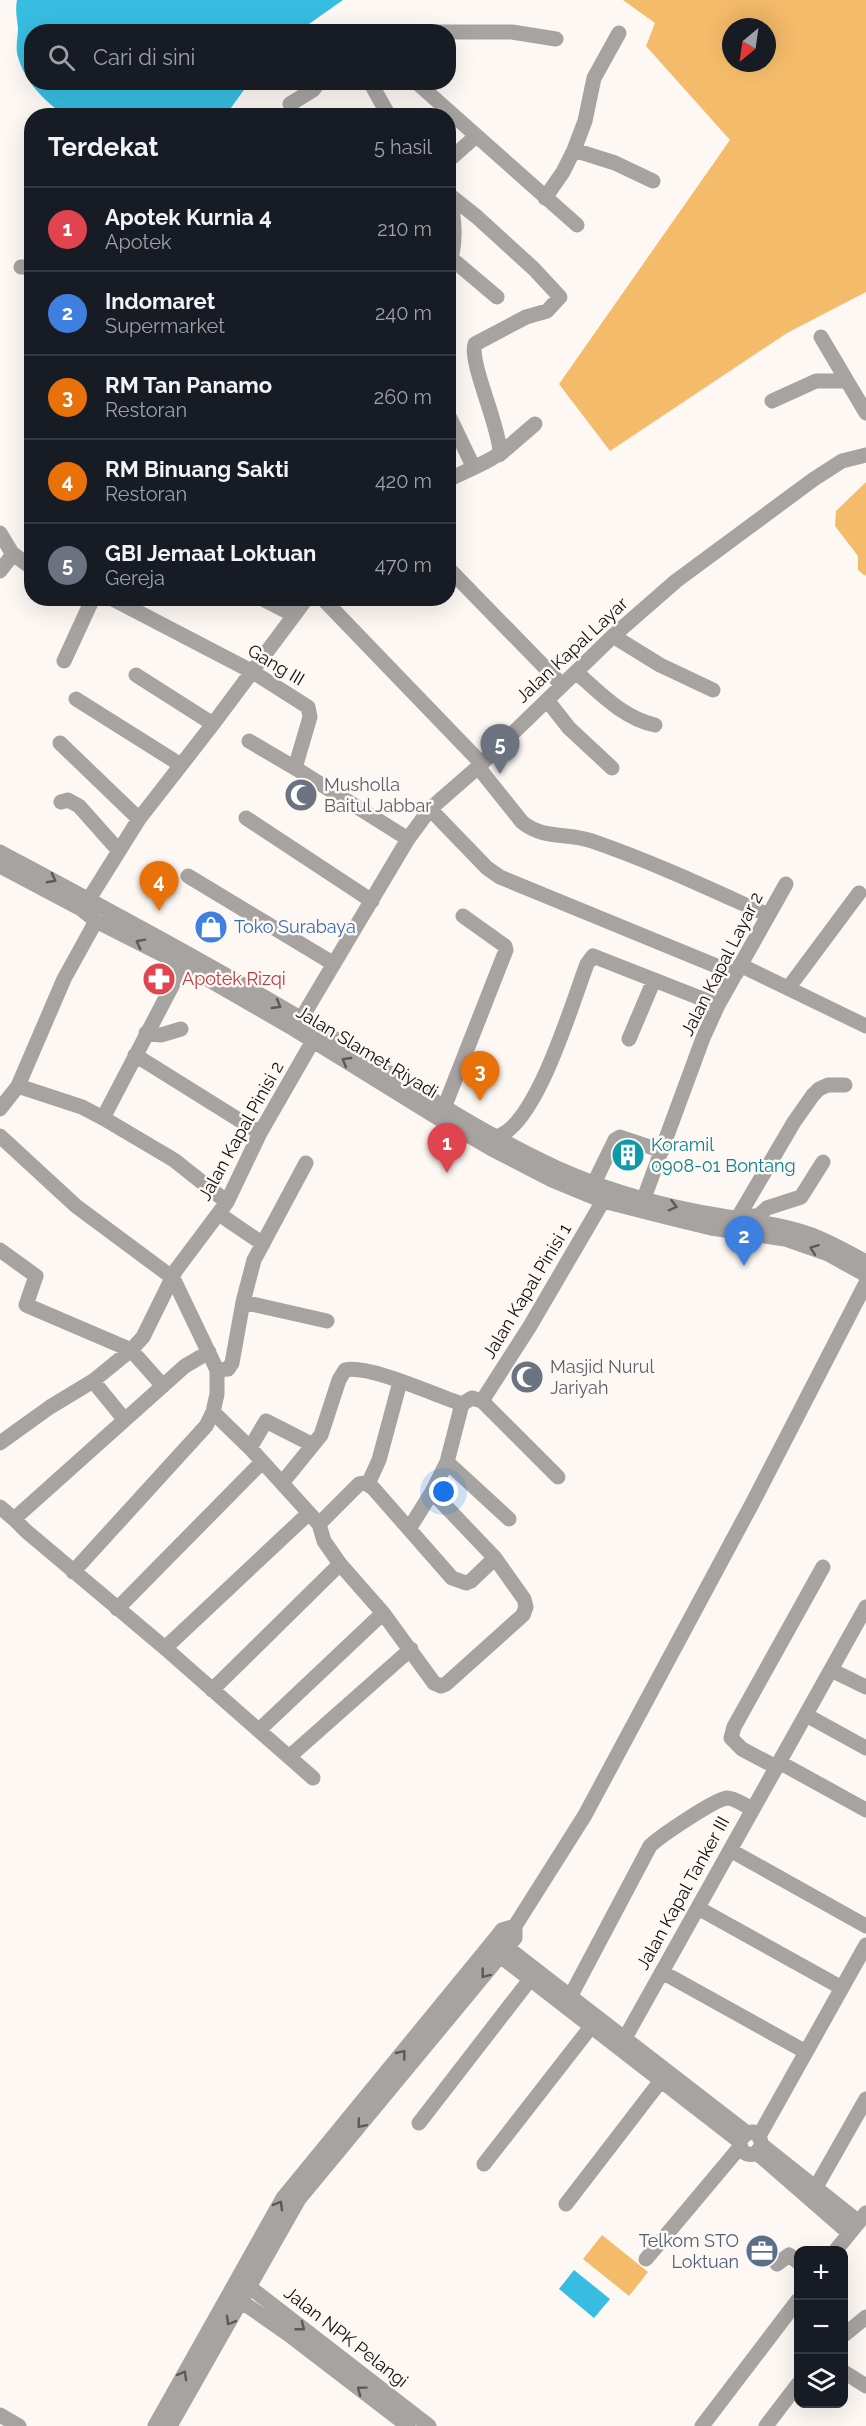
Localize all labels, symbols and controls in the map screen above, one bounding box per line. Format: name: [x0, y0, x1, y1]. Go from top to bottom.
north arrow: [722, 18, 776, 72]
search box: [24, 24, 456, 90]
icon: search: [45, 41, 78, 74]
text: Cari di sini: [93, 44, 195, 70]
text: Terdekat: [48, 132, 159, 162]
text: 5 hasil: [374, 135, 432, 159]
text: Apotek Kurnia 4: [105, 204, 272, 230]
text: 1: [63, 217, 72, 241]
text: 210 m: [377, 217, 432, 241]
text: Apotek: [105, 230, 171, 254]
text: Indomaret: [105, 288, 215, 314]
text: 2: [62, 301, 73, 325]
text: 240 m: [375, 301, 432, 325]
text: Supermarket: [105, 314, 225, 338]
text: RM Tan Panamo: [105, 372, 272, 398]
text: 3: [62, 385, 73, 409]
text: 260 m: [374, 385, 432, 409]
text: Restoran: [105, 398, 187, 422]
text: RM Binuang Sakti: [105, 456, 289, 482]
text: 4: [62, 469, 73, 493]
text: 420 m: [375, 469, 432, 493]
text: Restoran: [105, 482, 187, 506]
text: GBI Jemaat Loktuan: [105, 540, 316, 566]
text: 5: [62, 553, 73, 577]
text: 470 m: [375, 553, 432, 577]
text: Gereja: [105, 566, 165, 590]
street label: Jalan Kapal Layar: [511, 592, 632, 707]
street label: Gang III: [244, 640, 308, 690]
pin: 5: [480, 724, 520, 774]
place label: Musholla Baitul Jabbar: [324, 774, 432, 816]
mosque icon: Musholla Baitul Jabbar: [283, 777, 319, 813]
pin: 4: [140, 862, 178, 911]
one-way arrow: [45, 872, 56, 883]
street label: Jalan Kapal Layar 2: [676, 888, 767, 1039]
shop icon: Toko Surabaya: [193, 909, 229, 945]
place label: Toko Surabaya: [234, 916, 356, 937]
one-way arrow: [135, 939, 146, 951]
pharmacy icon: Apotek Rizqi: [141, 961, 177, 997]
place label: Apotek Rizqi: [182, 968, 286, 989]
one-way arrow: [271, 998, 281, 1010]
street label: Jalan Slamet Riyadi: [293, 1001, 442, 1102]
pin: 3: [460, 1052, 500, 1101]
one-way arrow: [342, 1056, 352, 1068]
street label: Jalan Kapal Pinisi 2: [194, 1058, 287, 1204]
pin: 1: [428, 1124, 466, 1173]
place label: Koramil 0908-01 Bontang: [651, 1134, 796, 1176]
building icon: Koramil 0908-01 Bontang: [610, 1137, 646, 1173]
one-way arrow: [667, 1199, 678, 1211]
pin: 2: [724, 1216, 764, 1266]
street label: Jalan Kapal Pinisi 1: [478, 1219, 575, 1362]
one-way arrow: [809, 1244, 820, 1256]
place label: Masjid Nurul Jariyah: [550, 1356, 655, 1398]
mosque icon: Masjid Nurul Jariyah: [509, 1359, 545, 1395]
your location: [429, 1477, 458, 1506]
street label: Jalan Kapal Tanker III: [632, 1813, 733, 1973]
one-way arrow: [481, 1967, 492, 1978]
one-way arrow: [394, 2050, 405, 2061]
one-way arrow: [357, 2117, 368, 2128]
one-way arrow: [272, 2201, 284, 2211]
place label: Telkom STO Loktuan: [639, 2230, 739, 2272]
office icon: Telkom STO Loktuan: [744, 2233, 780, 2269]
map controls: [794, 2246, 848, 2408]
button: +: [794, 2246, 848, 2300]
street label: Jalan NPK Pelangi: [280, 2282, 412, 2391]
button: −: [794, 2300, 848, 2354]
one-way arrow: [226, 2315, 237, 2325]
one-way arrow: [294, 2320, 305, 2331]
button: layers: [794, 2354, 848, 2408]
one-way arrow: [176, 2371, 188, 2381]
one-way arrow: [357, 2387, 368, 2398]

